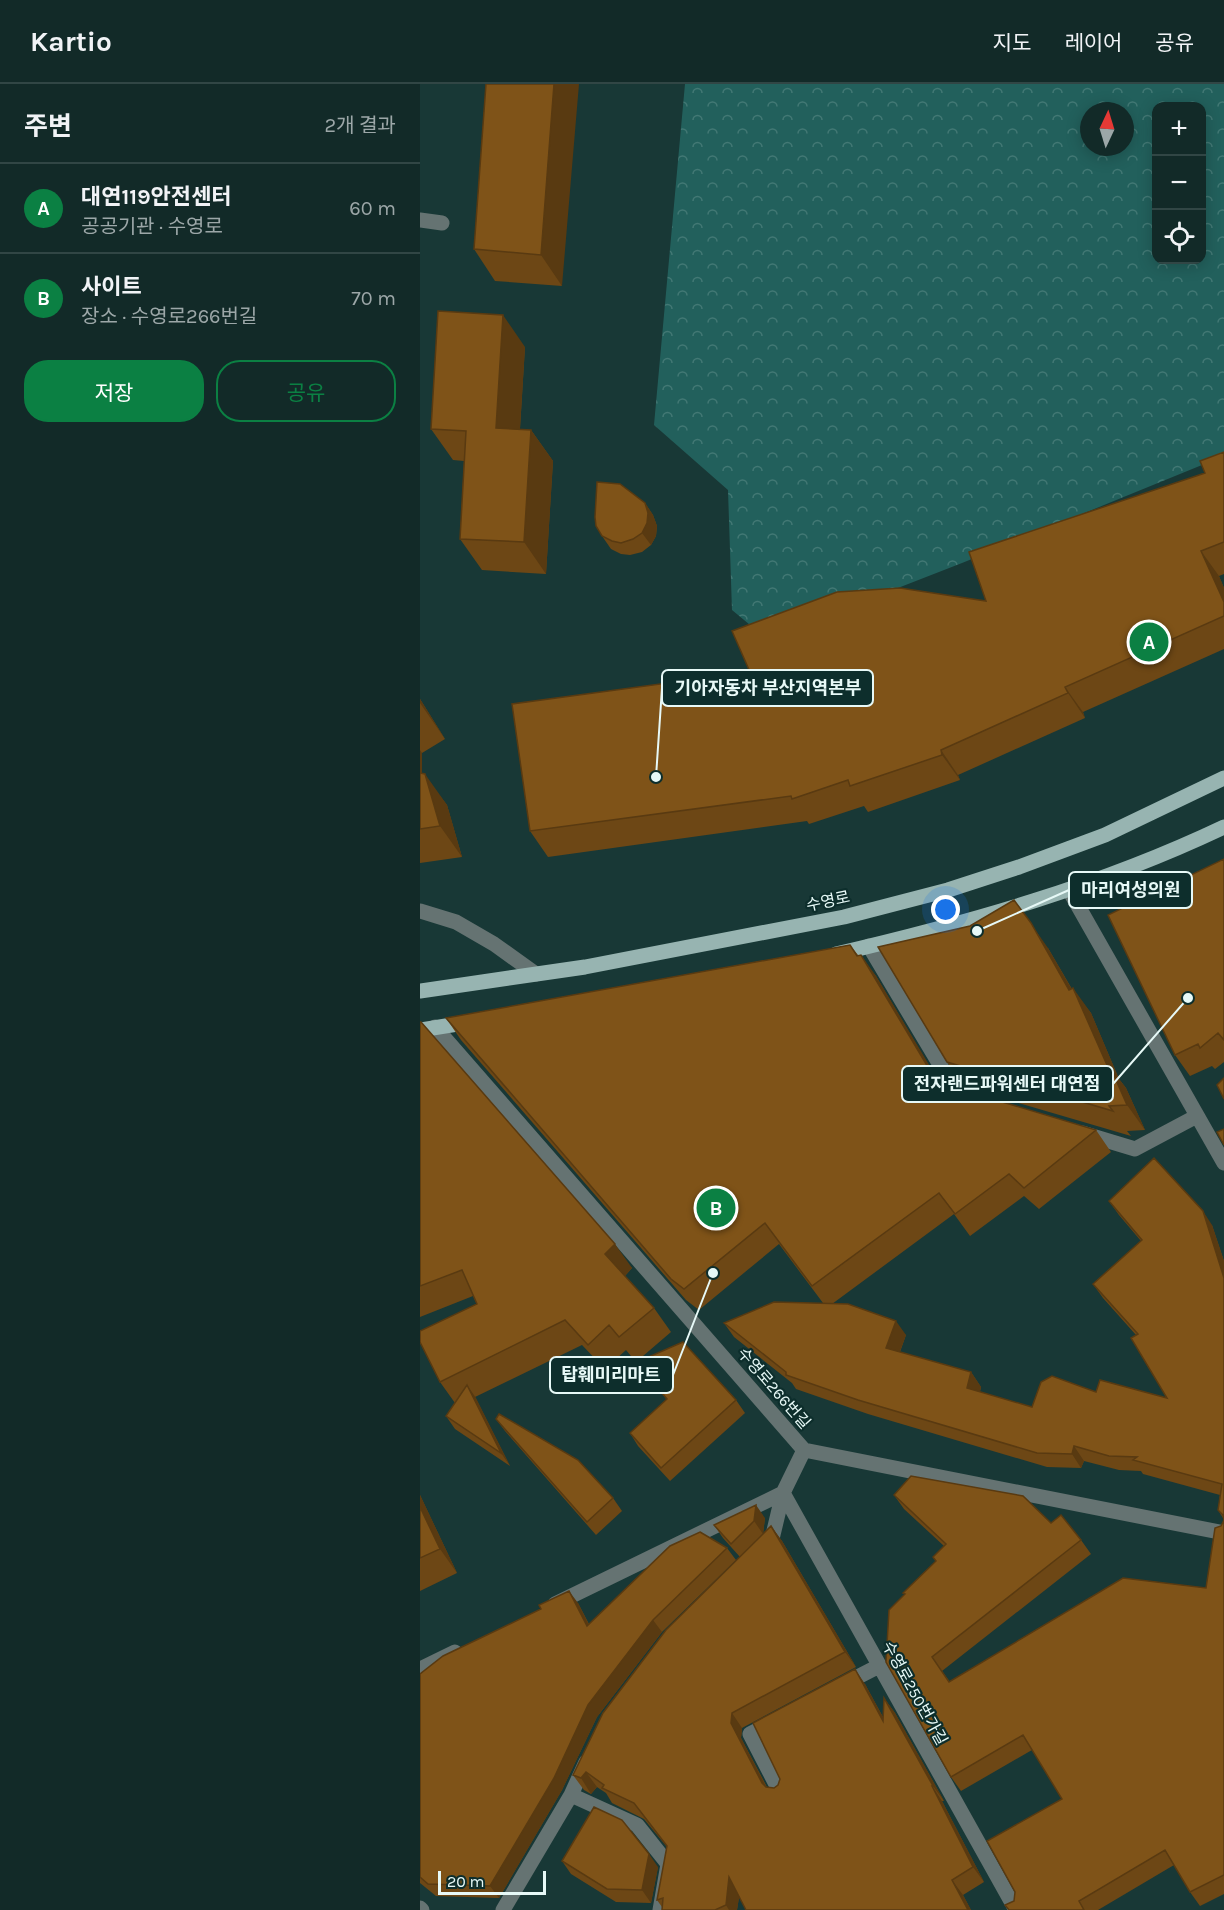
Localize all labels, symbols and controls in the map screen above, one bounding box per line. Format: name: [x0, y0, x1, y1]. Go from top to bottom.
text: Kartio: [30, 25, 112, 58]
text: 지도: [993, 31, 1031, 55]
text: 레이어: [1064, 31, 1122, 55]
text: 공유: [1155, 31, 1194, 55]
north arrow: [1080, 102, 1134, 156]
map controls: [1152, 102, 1206, 264]
button: +: [1152, 102, 1206, 156]
text: 주변: [24, 111, 72, 142]
text: 2개 결과: [324, 114, 396, 137]
button: −: [1152, 156, 1206, 210]
text: 대연119안전센터: [81, 184, 232, 210]
text: A: [37, 197, 50, 220]
text: 60 m: [349, 197, 396, 220]
button: locate: [1152, 210, 1206, 264]
text: 공공기관 · 수영로: [81, 215, 223, 238]
text: 사이트: [81, 274, 142, 300]
text: B: [37, 287, 50, 310]
text: 70 m: [351, 287, 396, 310]
text: 장소 · 수영로266번길: [81, 305, 257, 328]
button: 저장: [24, 360, 204, 422]
button: 공유: [216, 360, 396, 422]
pin: A: [1130, 620, 1168, 664]
callout: 기아자동차 부산지역본부: [662, 670, 873, 706]
text: 기아자동차 부산지역본부: [675, 677, 861, 699]
callout: 마리여성의원: [1069, 872, 1192, 908]
text: 마리여성의원: [1081, 879, 1181, 901]
street label: 수영로: [804, 887, 852, 915]
your location: [931, 895, 960, 924]
callout: 전자랜드파워센터 대연점: [902, 1066, 1113, 1102]
text: 전자랜드파워센터 대연점: [914, 1073, 1100, 1095]
pin: B: [696, 1186, 736, 1230]
street label: 수영로266번길: [734, 1344, 814, 1432]
callout: 탑훼미리마트: [550, 1357, 673, 1393]
text: 탑훼미리마트: [561, 1364, 661, 1386]
street label: 수영로250번가길: [879, 1638, 951, 1748]
scale bar: [438, 1868, 546, 1896]
text: 20 m: [447, 1872, 485, 1891]

